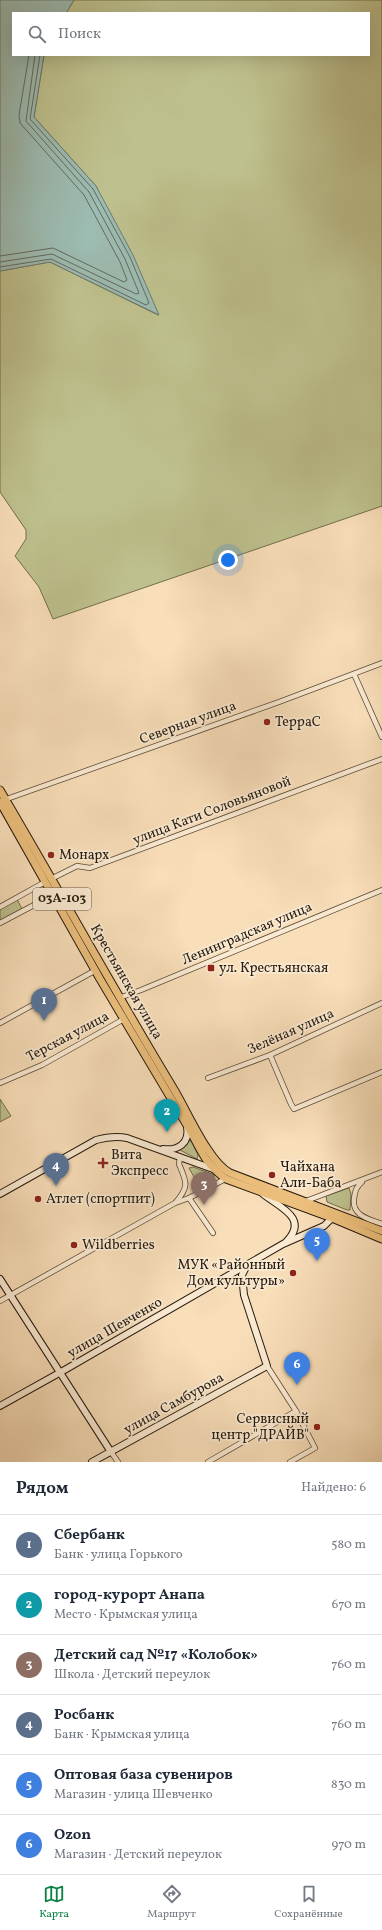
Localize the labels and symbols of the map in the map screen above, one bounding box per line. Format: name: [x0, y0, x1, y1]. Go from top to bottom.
your location: [218, 550, 238, 570]
street label: Северная улица: [137, 697, 239, 749]
place label: ТерраС: [275, 713, 321, 732]
marker: ТерраС: [262, 717, 272, 727]
street label: улица Кати Соловьяновой: [130, 772, 294, 850]
place label: Монарх: [59, 846, 109, 865]
marker: Монарх: [46, 850, 56, 860]
road number: 03А-103: [33, 888, 91, 910]
street label: Ленинградская улица: [179, 898, 315, 970]
street label: Крестьянская улица: [85, 921, 167, 1043]
place label: ул. Крестьянская: [219, 959, 328, 978]
marker: ул. Крестьянская: [206, 963, 216, 973]
pin: 1: [31, 988, 57, 1021]
street label: Зелёная улица: [245, 1004, 337, 1060]
street label: Терская улица: [23, 1007, 113, 1067]
pin: 2: [154, 1099, 180, 1132]
place label: Вита Экспресс: [111, 1146, 168, 1181]
pin: 4: [43, 1153, 69, 1186]
marker: Вита Экспресс: [98, 1158, 108, 1168]
place label: Чайхана Али-Баба: [280, 1158, 341, 1193]
marker: Чайхана Али-Баба: [267, 1170, 277, 1180]
pin: 3: [191, 1172, 217, 1205]
place label: Атлет (спортпит): [46, 1190, 155, 1209]
marker: Атлет (спортпит): [33, 1194, 43, 1204]
pin: 5: [304, 1228, 330, 1261]
place label: Wildberries: [82, 1236, 155, 1255]
marker: Wildberries: [69, 1240, 79, 1250]
place label: МУК «Районный Дом культуры»: [177, 1256, 285, 1291]
marker: МУК «Районный Дом культуры»: [288, 1268, 298, 1278]
street label: улица Шевченко: [64, 1293, 166, 1363]
pin: 6: [284, 1352, 310, 1385]
street label: улица Самбурова: [120, 1369, 228, 1439]
place label: Сервисный центр "ДРАЙВ": [212, 1410, 309, 1445]
marker: Сервисный центр "ДРАЙВ": [312, 1422, 322, 1432]

